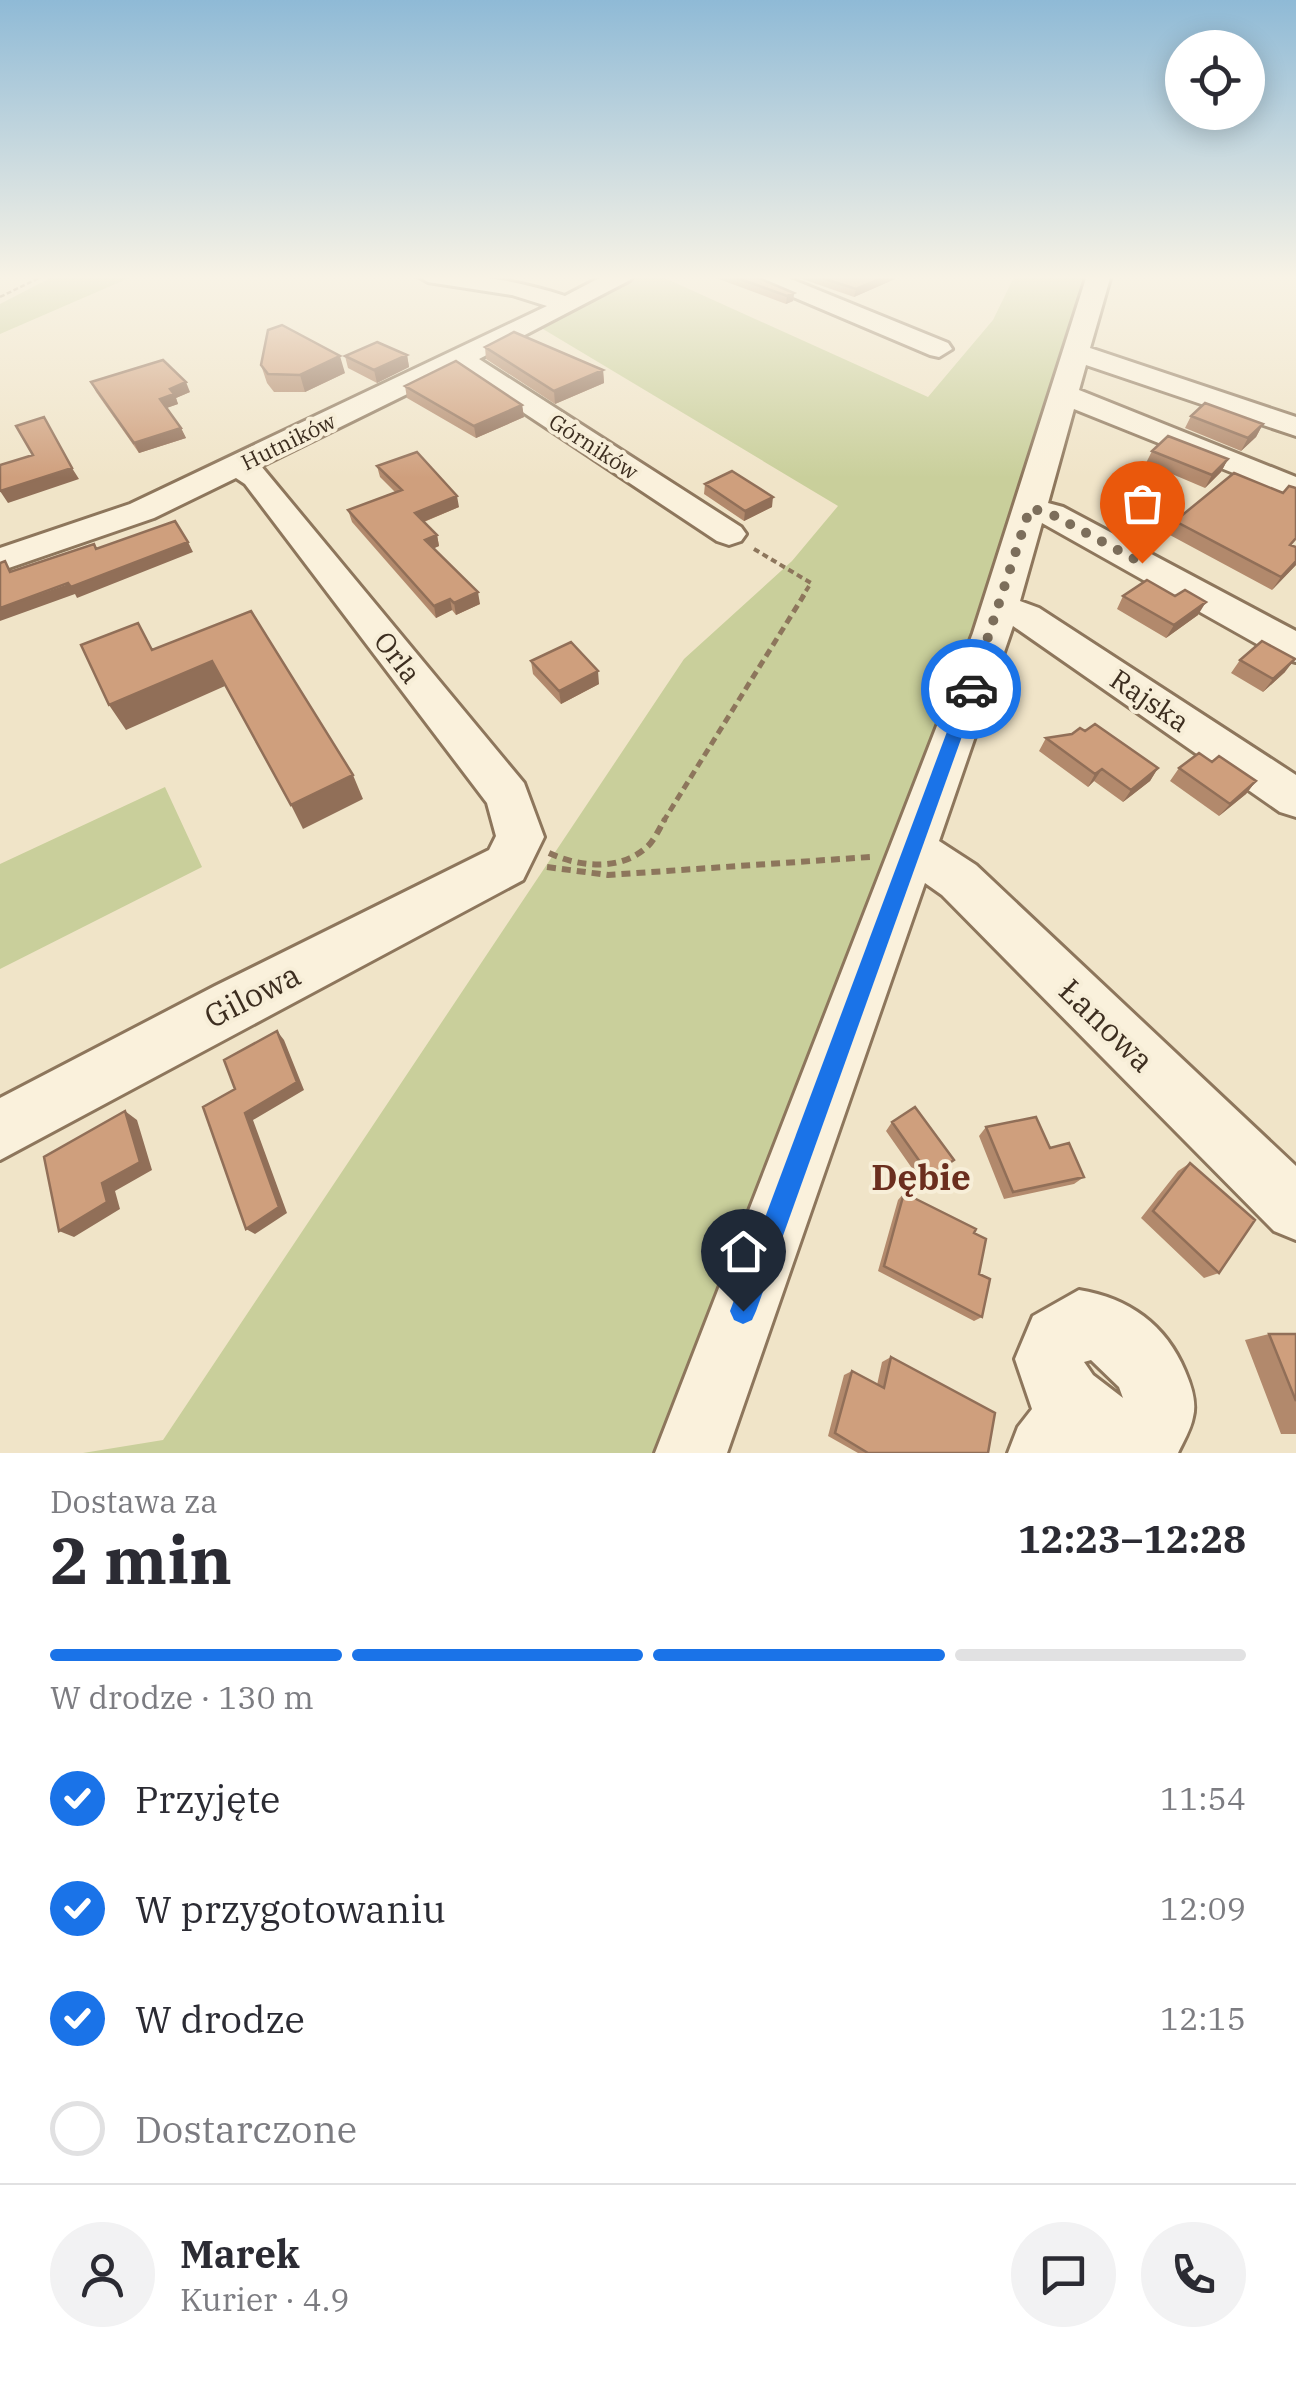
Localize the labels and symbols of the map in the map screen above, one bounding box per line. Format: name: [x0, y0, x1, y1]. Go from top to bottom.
street label: Hutników: [236, 406, 340, 476]
street label: Górników: [544, 406, 644, 486]
pin: [1100, 461, 1185, 564]
street label: Orla: [366, 623, 430, 691]
courier: [921, 639, 1021, 739]
street label: Rajska: [1103, 660, 1197, 740]
street label: Gilowa: [197, 953, 307, 1037]
street label: Łanowa: [1050, 969, 1164, 1081]
district label: Dębie: [871, 1154, 971, 1200]
pin: [701, 1209, 786, 1312]

